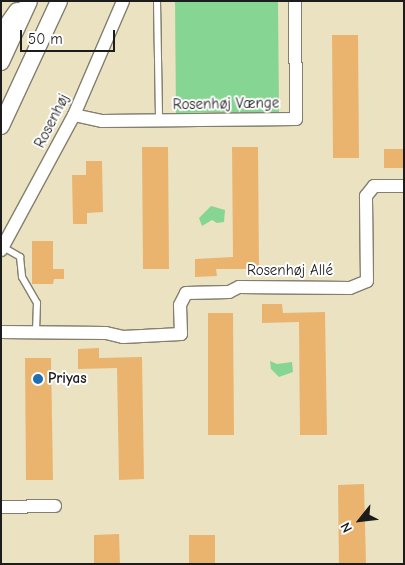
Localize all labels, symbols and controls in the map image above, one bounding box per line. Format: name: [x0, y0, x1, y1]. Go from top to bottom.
scale bar: [22, 20, 118, 52]
text: 50 m: [28, 30, 63, 48]
street label: Rosenhøj: [31, 91, 73, 151]
street label: Rosenhøj Vænge: [173, 94, 279, 114]
street label: Rosenhøj Allé: [247, 262, 333, 280]
place label: Priyas: [48, 370, 87, 388]
marker: Priyas: [32, 373, 44, 385]
north arrow: [335, 495, 385, 545]
text: N: [337, 519, 356, 536]

